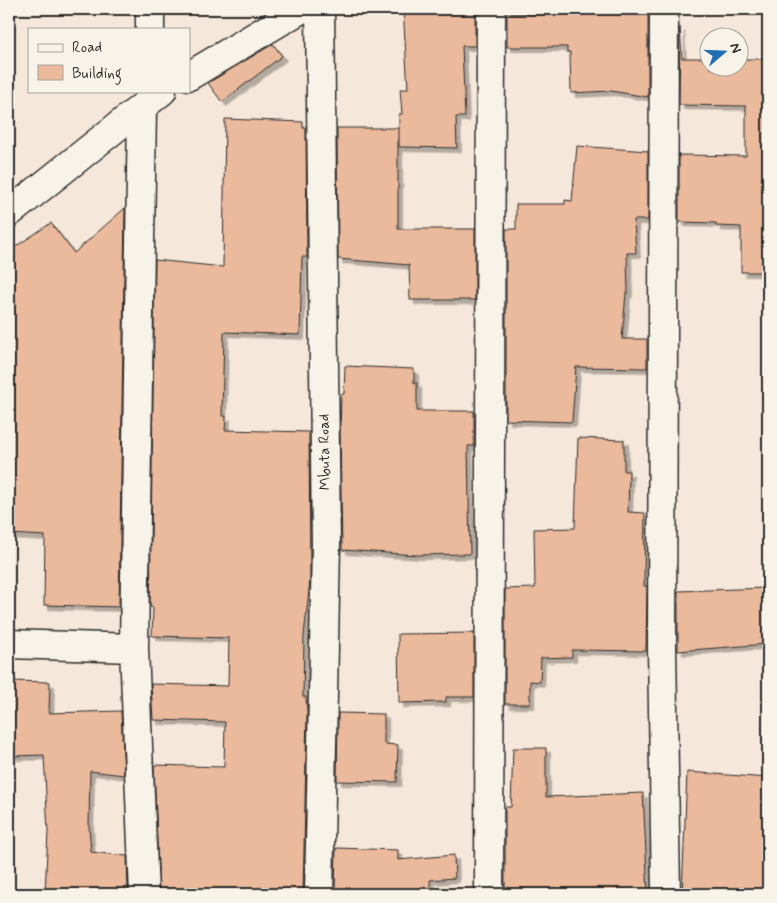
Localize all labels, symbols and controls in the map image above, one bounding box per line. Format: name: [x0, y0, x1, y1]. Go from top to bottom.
legend: [28, 28, 190, 92]
north arrow: [700, 28, 750, 78]
text: Road: [72, 38, 102, 58]
text: N: [725, 41, 745, 55]
text: Building: [72, 64, 122, 85]
street label: Mbuta Road: [314, 413, 336, 491]

